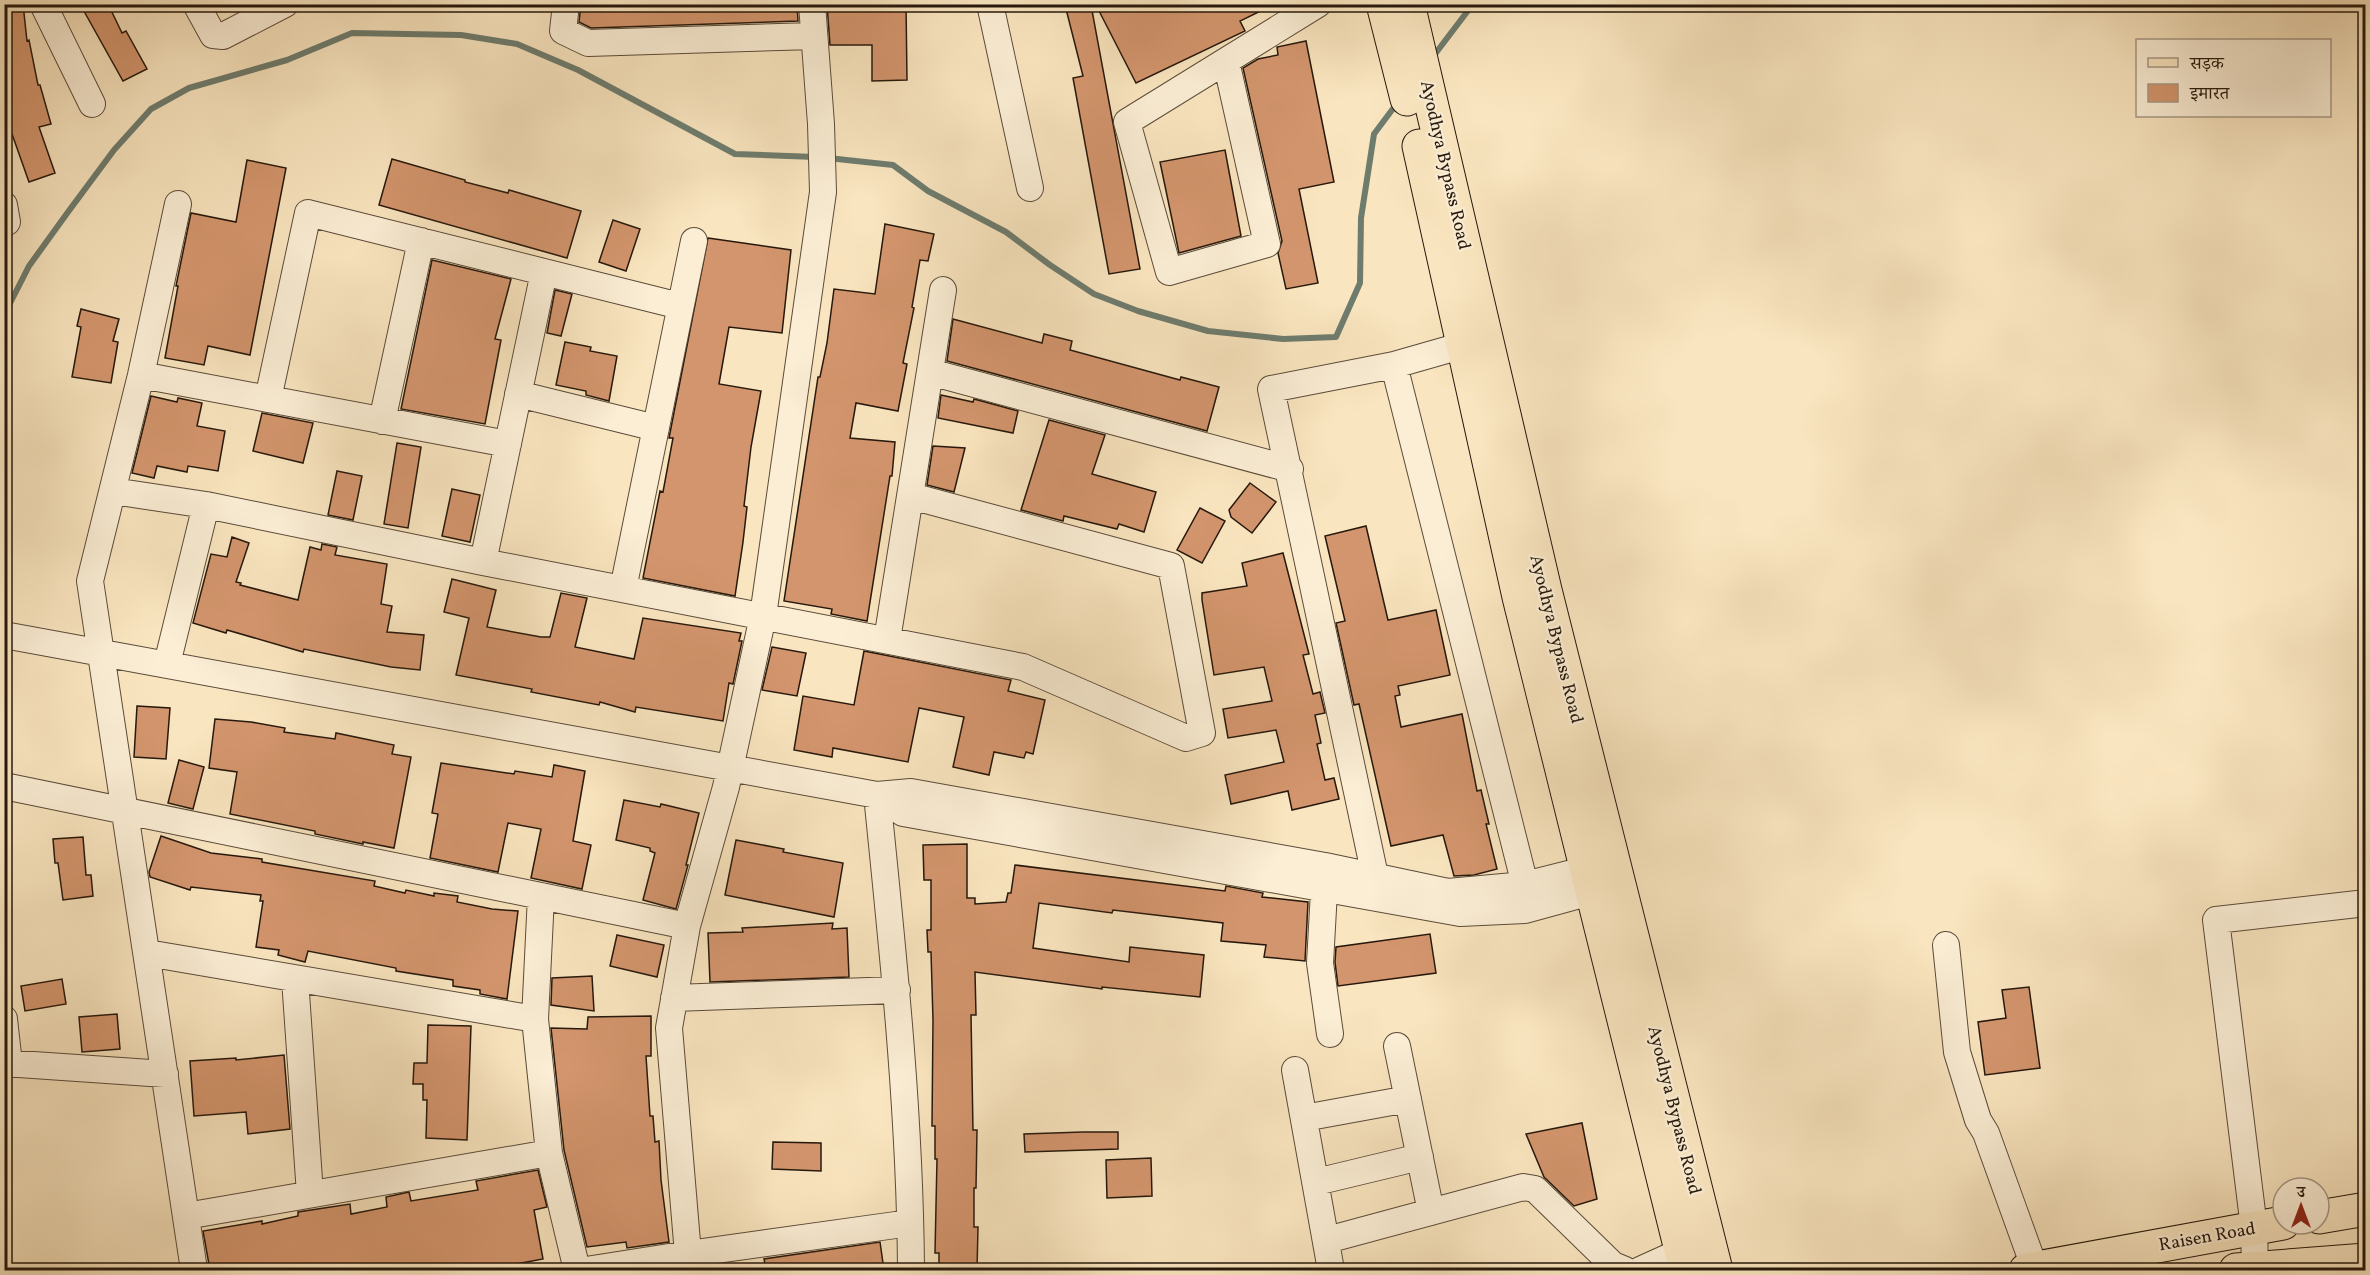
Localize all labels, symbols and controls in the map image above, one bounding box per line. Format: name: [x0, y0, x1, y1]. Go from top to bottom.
legend: [2136, 39, 2331, 117]
text: सड़क: [2189, 52, 2225, 77]
street label: Ayodhya Bypass Road: [1413, 78, 1476, 252]
text: इमारत: [2189, 82, 2230, 107]
street label: Ayodhya Bypass Road: [1522, 552, 1589, 726]
street label: Ayodhya Bypass Road: [1640, 1023, 1707, 1197]
north arrow: [2271, 1176, 2331, 1236]
text: उ: [2296, 1182, 2307, 1204]
street label: Raisen Road: [2157, 1217, 2258, 1258]

